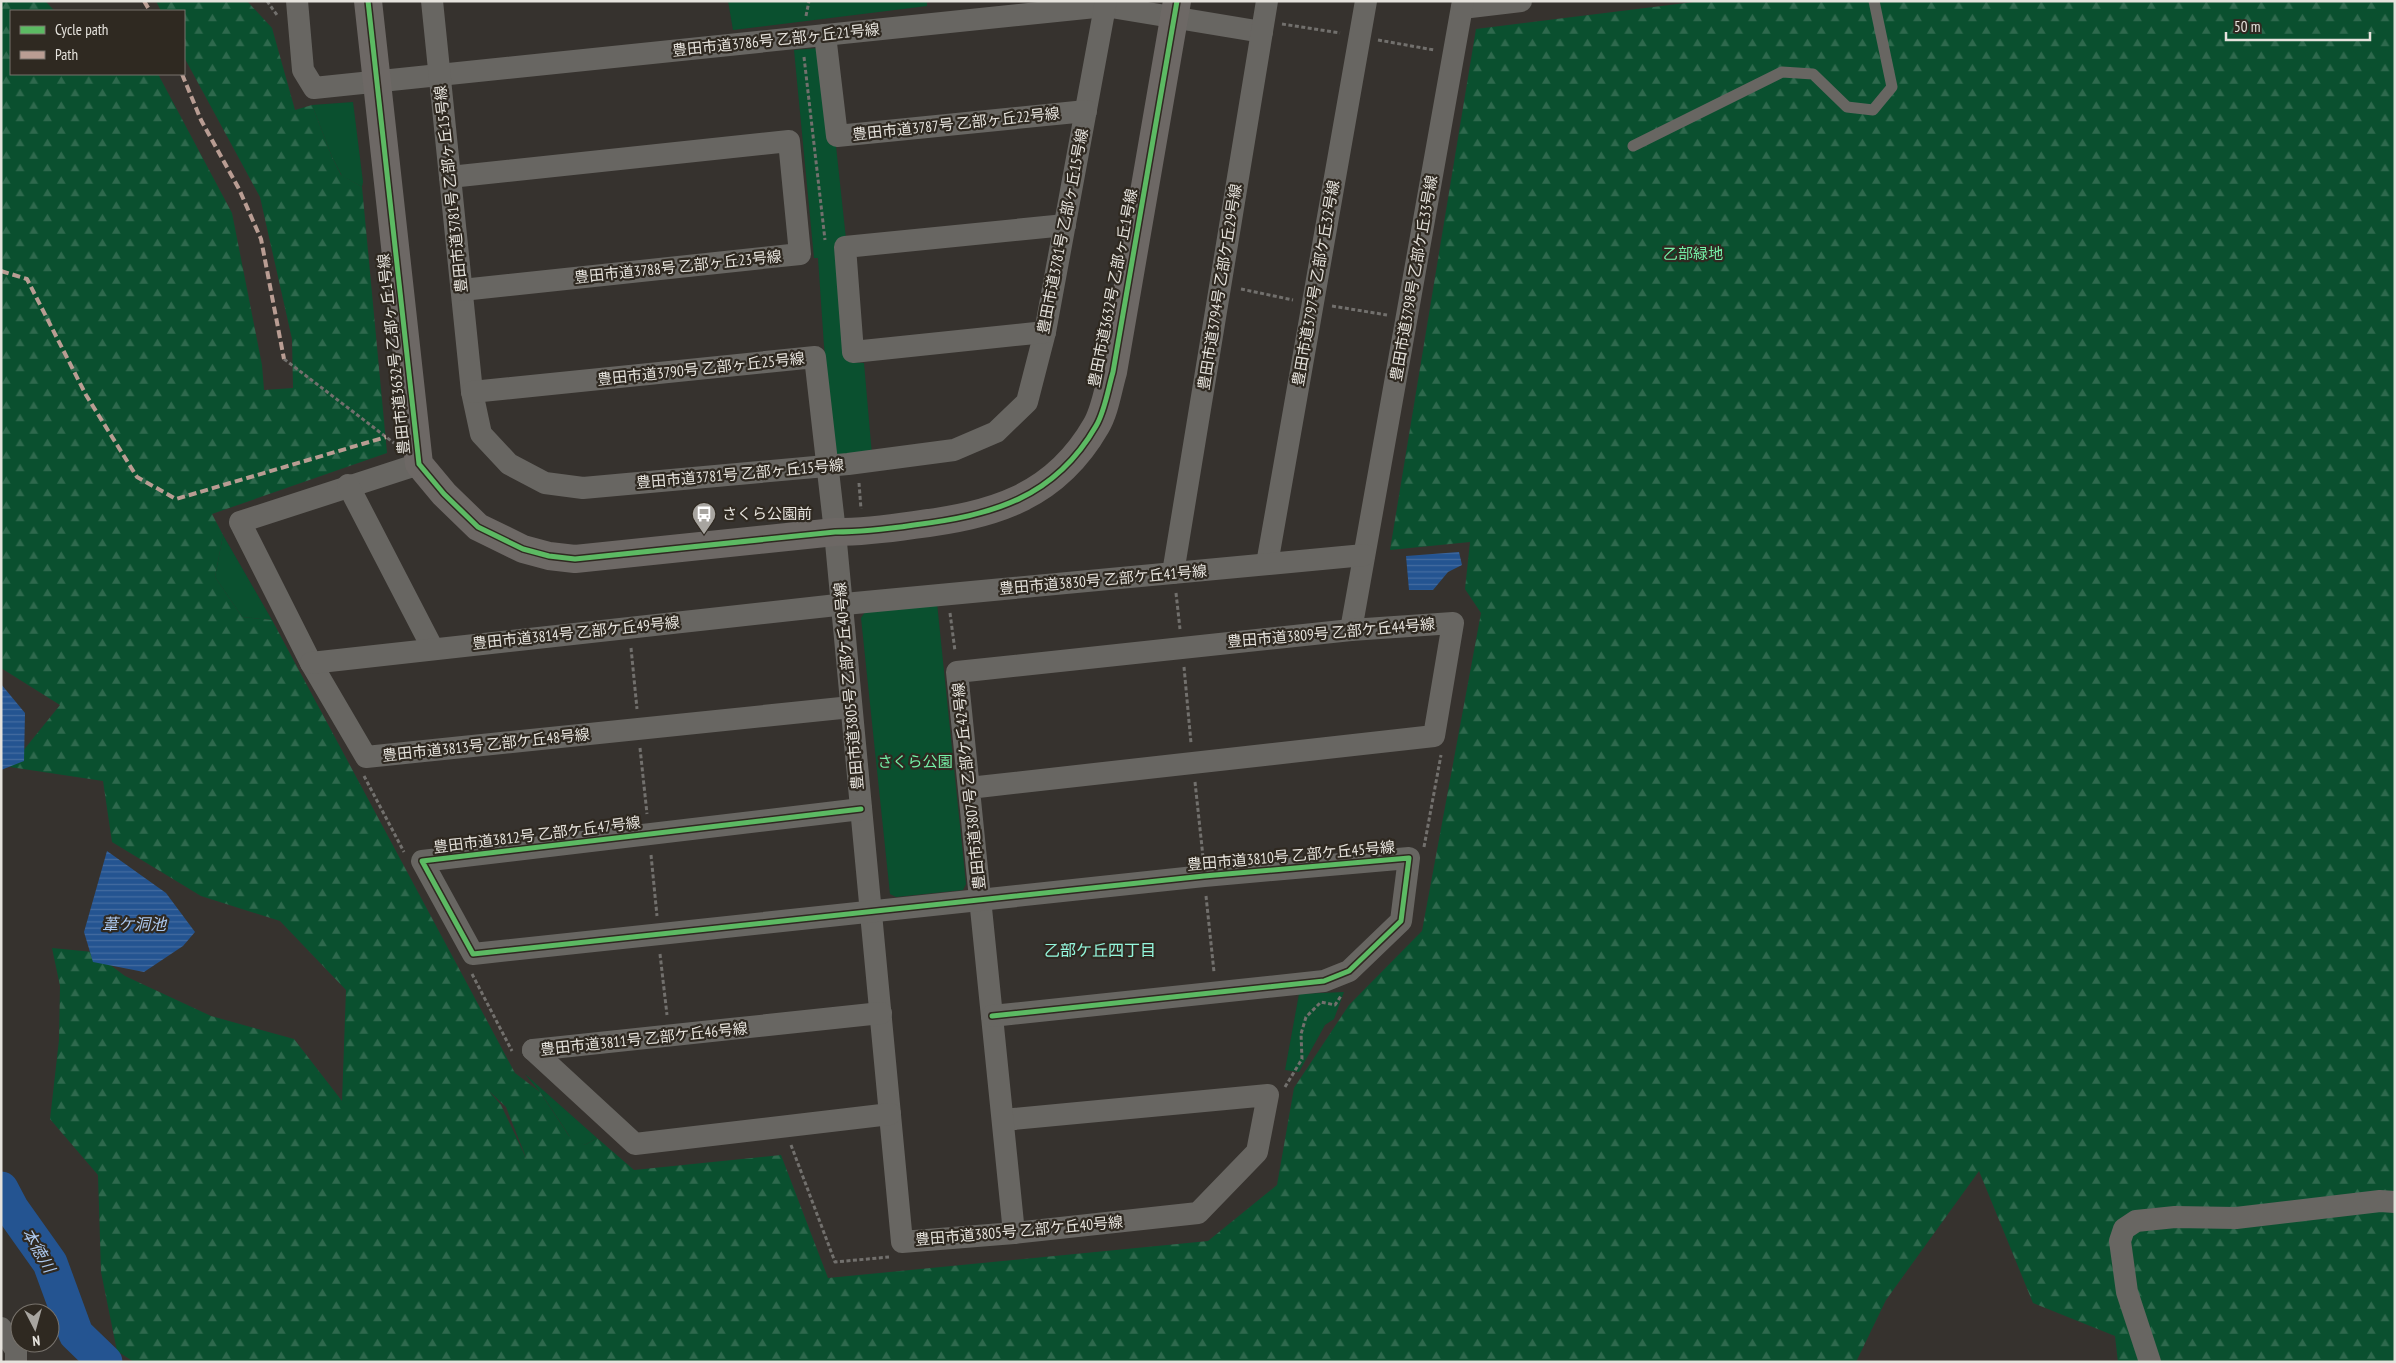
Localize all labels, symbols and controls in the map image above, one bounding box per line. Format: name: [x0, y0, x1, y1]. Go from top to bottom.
legend: [10, 10, 185, 75]
scale bar: [2226, 10, 2370, 42]
text: 50 m: [2234, 17, 2260, 36]
street label: 豊田市道3786号 乙部ヶ丘21号線: [671, 19, 881, 60]
text: Cycle path: [55, 20, 108, 39]
text: Path: [55, 45, 78, 64]
street label: 豊田市道3781号 乙部ヶ丘15号線: [430, 84, 471, 294]
street label: 豊田市道3787号 乙部ヶ丘22号線: [851, 103, 1061, 144]
street label: 豊田市道3781号 乙部ヶ丘15号線: [1033, 127, 1092, 335]
street label: 豊田市道3798号 乙部ケ丘33号線: [1386, 174, 1441, 382]
street label: 豊田市道3797号 乙部ケ丘32号線: [1288, 179, 1343, 387]
street label: 豊田市道3794号 乙部ケ丘29号線: [1194, 182, 1245, 391]
street label: 豊田市道3632号 乙部ヶ丘1号線: [1084, 187, 1141, 389]
park label: 乙部緑地: [1663, 244, 1723, 263]
street label: 豊田市道3788号 乙部ヶ丘23号線: [573, 246, 783, 287]
street label: 豊田市道3632号 乙部ヶ丘1号線: [374, 253, 414, 455]
street label: 豊田市道3790号 乙部ヶ丘25号線: [596, 348, 806, 389]
street label: 豊田市道3781号 乙部ヶ丘15号線: [635, 455, 845, 492]
bus stop icon: さくら公園前: [691, 501, 717, 535]
place label: さくら公園前: [722, 504, 812, 523]
street label: 豊田市道3830号 乙部ケ丘41号線: [998, 561, 1208, 598]
street label: 豊田市道3805号 乙部ケ丘40号線: [830, 581, 867, 791]
street label: 豊田市道3814号 乙部ケ丘49号線: [471, 612, 681, 653]
street label: 豊田市道3809号 乙部ケ丘44号線: [1226, 614, 1436, 651]
street label: 豊田市道3807号 乙部ケ丘42号線: [948, 681, 989, 891]
street label: 豊田市道3813号 乙部ケ丘48号線: [381, 724, 591, 765]
park label: さくら公園: [877, 752, 953, 771]
street label: 豊田市道3812号 乙部ケ丘47号線: [432, 812, 642, 857]
street label: 豊田市道3810号 乙部ケ丘45号線: [1186, 837, 1396, 874]
water label: 葦ケ洞池: [102, 914, 168, 934]
district label: 乙部ケ丘四丁目: [1044, 940, 1156, 960]
street label: 豊田市道3811号 乙部ケ丘46号線: [539, 1018, 749, 1059]
street label: 豊田市道3805号 乙部ケ丘40号線: [914, 1212, 1124, 1249]
water label: 本徳川: [18, 1224, 61, 1278]
north arrow: [10, 1303, 60, 1353]
text: N: [32, 1332, 41, 1350]

